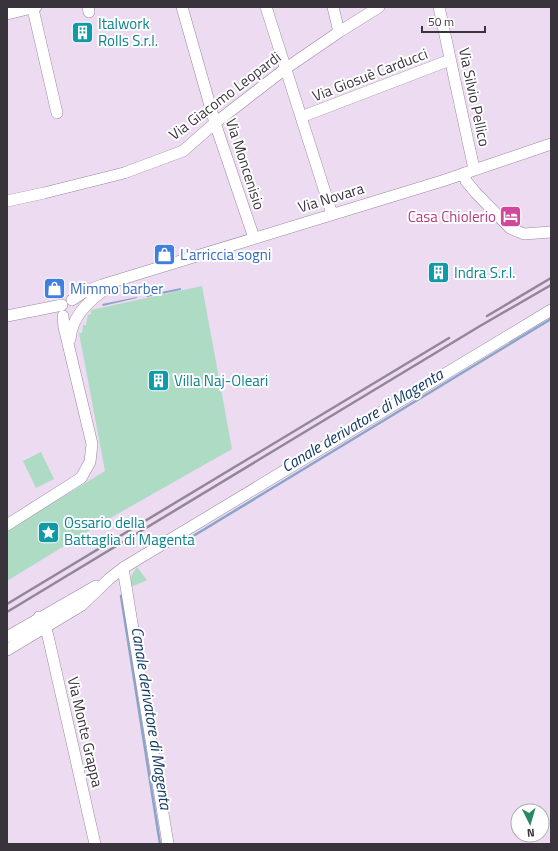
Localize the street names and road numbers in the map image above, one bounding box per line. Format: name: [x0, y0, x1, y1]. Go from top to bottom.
street label: Via Giosuè Carducci: [309, 42, 431, 107]
street label: Via Silvio Pellico: [453, 45, 496, 148]
street label: Via Giacomo Leopardi: [164, 46, 286, 145]
street label: Via Moncenisio: [220, 115, 271, 213]
street label: Via Novara: [295, 176, 367, 218]
street label: Via Monte Grappa: [62, 674, 109, 790]

